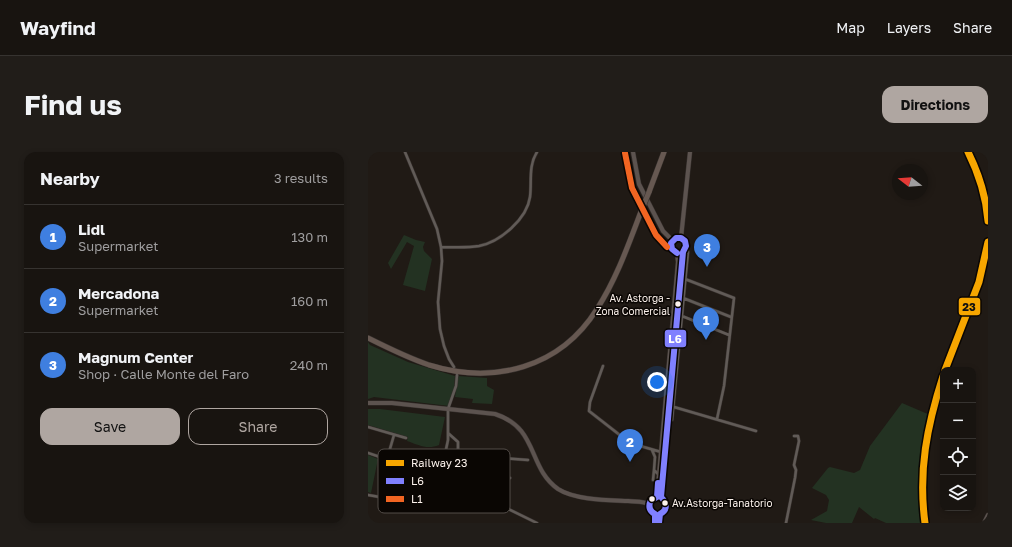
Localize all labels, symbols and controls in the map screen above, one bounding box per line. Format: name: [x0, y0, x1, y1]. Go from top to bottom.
text: Wayfind: [20, 16, 96, 39]
text: Map: [836, 19, 865, 36]
text: Layers: [887, 19, 931, 36]
text: Share: [953, 19, 992, 36]
button: Directions: [882, 86, 988, 123]
text: Find us: [24, 88, 122, 121]
north arrow: [892, 164, 928, 200]
text: Nearby: [40, 168, 100, 189]
text: 3 results: [274, 170, 328, 186]
text: Lidl: [78, 220, 105, 238]
text: 1: [50, 229, 56, 245]
text: 130 m: [291, 229, 328, 245]
pin: 3: [694, 234, 720, 267]
text: Supermarket: [78, 238, 159, 254]
text: Mercadona: [78, 284, 159, 302]
place label: Av. Astorga - Zona Comercial: [596, 292, 670, 317]
text: 2: [49, 293, 57, 309]
text: 160 m: [291, 293, 328, 309]
line badge: 23: [958, 297, 981, 316]
marker: Av. Astorga - Zona Comercial: [673, 299, 683, 309]
text: 23: [962, 300, 976, 313]
text: Supermarket: [78, 302, 159, 318]
pin: 1: [693, 307, 719, 340]
line badge: L6: [664, 329, 687, 348]
text: L6: [668, 332, 682, 345]
text: Magnum Center: [78, 348, 193, 366]
text: 3: [49, 357, 57, 373]
text: 240 m: [290, 357, 328, 373]
text: Shop · Calle Monte del Faro: [78, 366, 249, 382]
map controls: [940, 367, 976, 511]
button: +: [940, 367, 976, 403]
your location: [647, 372, 667, 392]
button: −: [940, 403, 976, 439]
button: Save: [40, 408, 180, 445]
button: Share: [188, 408, 328, 445]
pin: 2: [617, 429, 643, 462]
button: locate: [940, 439, 976, 475]
legend: [378, 449, 510, 513]
text: Railway 23: [411, 456, 467, 469]
text: L6: [411, 474, 424, 487]
button: layers: [940, 475, 976, 511]
text: L1: [411, 492, 423, 505]
unlabelled marker: [647, 494, 657, 504]
place label: Av.Astorga-Tanatorio: [672, 497, 772, 509]
marker: Av.Astorga-Tanatorio: [660, 498, 670, 508]

